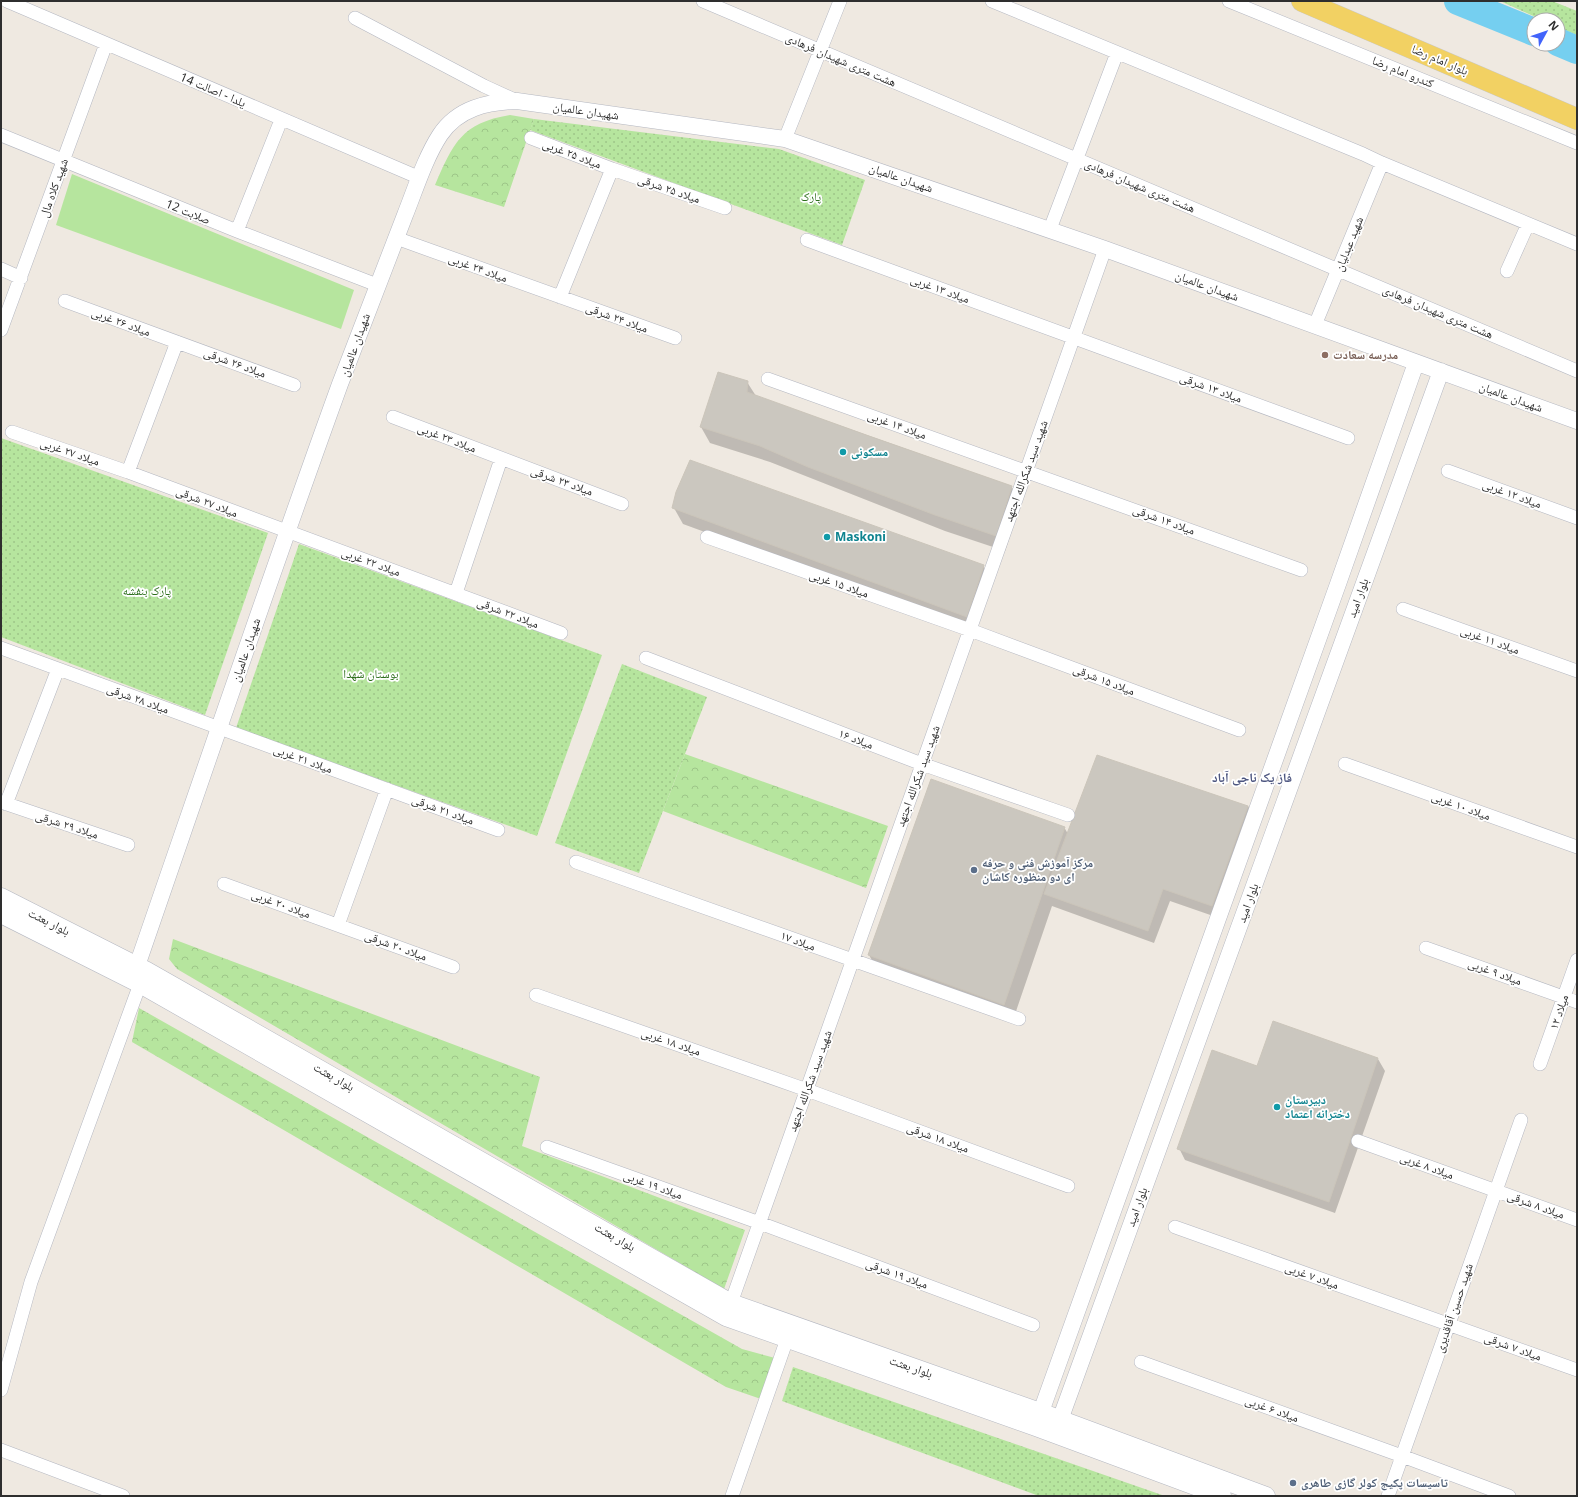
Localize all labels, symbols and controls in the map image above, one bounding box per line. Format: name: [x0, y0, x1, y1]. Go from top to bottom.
north arrow: [1526, 12, 1566, 52]
text: N: [1545, 17, 1563, 34]
street label: هشت متری شهیدان فرهادی: [783, 28, 899, 91]
street label: بلوار امام رضا: [1409, 40, 1471, 79]
street label: کندرو امام رضا: [1370, 51, 1437, 92]
street label: یلدا - اصالت 14: [178, 68, 249, 111]
street label: شهیدان عالمیان: [552, 97, 620, 124]
street label: میلاد ۲۵ غربی: [540, 135, 604, 172]
street label: هشت متری شهیدان فرهادی: [1082, 154, 1198, 217]
street label: شهید کلاه مال: [35, 156, 72, 220]
street label: شهیدان عالمیان: [867, 159, 935, 196]
street label: میلاد ۲۵ شرقی: [636, 170, 703, 207]
park label: پارک: [801, 188, 822, 205]
street label: صلابت 12: [163, 195, 213, 228]
street label: شهید عبدلیان: [1330, 214, 1367, 274]
street label: میلاد ۲۴ غربی: [446, 249, 510, 286]
street label: شهیدان عالمیان: [1173, 266, 1241, 305]
street label: میلاد ۱۳ غربی: [908, 270, 972, 307]
street label: هشت متری شهیدان فرهادی: [1380, 280, 1496, 343]
street label: میلاد ۲۴ شرقی: [584, 298, 651, 337]
street label: میلاد ۲۶ غربی: [89, 303, 153, 340]
street label: شهیدان عالمیان: [335, 311, 374, 379]
street label: میلاد ۲۶ شرقی: [202, 343, 269, 382]
place label: مدرسه سعادت: [1333, 346, 1399, 363]
marker: مدرسه سعادت: [1320, 350, 1330, 360]
street label: میلاد ۱۳ شرقی: [1178, 368, 1245, 407]
street label: شهیدان عالمیان: [1477, 377, 1545, 416]
street label: میلاد ۱۴ غربی: [865, 406, 929, 443]
street label: شهید سید شکرالله اجتهد: [999, 418, 1052, 524]
street label: میلاد ۲۳ غربی: [415, 419, 479, 456]
street label: میلاد ۲۷ غربی: [38, 433, 102, 470]
place label: مسکونی: [851, 443, 888, 460]
marker: مسکونی: [838, 447, 848, 457]
street label: میلاد ۲۳ شرقی: [529, 461, 596, 500]
street label: میلاد ۱۲ غربی: [1480, 475, 1544, 512]
street label: میلاد ۲۷ شرقی: [174, 482, 241, 521]
street label: میلاد ۱۴ شرقی: [1131, 500, 1198, 539]
place label: Maskoni: [835, 528, 886, 545]
marker: Maskoni: [822, 532, 832, 542]
street label: میلاد ۲۲ غربی: [339, 543, 403, 580]
street label: میلاد ۱۵ غربی: [807, 565, 871, 602]
street label: بلوار امید: [1343, 576, 1372, 620]
park label: پارک بنفشه: [123, 582, 172, 599]
street label: میلاد ۲۲ شرقی: [475, 593, 542, 632]
street label: شهیدان عالمیان: [227, 616, 264, 684]
street label: میلاد ۱۱ غربی: [1458, 621, 1522, 658]
street label: میلاد ۱۵ شرقی: [1071, 660, 1138, 699]
park label: بوستان شهدا: [343, 665, 399, 682]
street label: میلاد ۲۸ شرقی: [105, 679, 172, 718]
street label: شهید سید شکرالله اجتهد: [891, 723, 944, 829]
street label: میلاد ۱۶: [836, 724, 876, 753]
street label: میلاد ۲۱ غربی: [271, 740, 335, 777]
district label: فاز یک ناجی آباد: [1212, 768, 1292, 786]
street label: میلاد ۱۰ غربی: [1429, 787, 1493, 824]
street label: میلاد ۲۱ شرقی: [410, 790, 477, 829]
street label: میلاد ۲۹ شرقی: [34, 806, 101, 843]
place label: مرکز آموزش فنی و حرفه ای دو منظوره کاشان: [982, 854, 1094, 885]
marker: مرکز آموزش فنی و حرفه ای دو منظوره کاشان: [969, 865, 979, 875]
street label: بلوار امید: [1233, 881, 1262, 925]
street label: میلاد ۲۰ غربی: [249, 885, 313, 922]
street label: بلوار بعثت: [25, 904, 73, 939]
street label: میلاد ۲۰ شرقی: [363, 926, 430, 965]
street label: میلاد ۱۷: [778, 926, 818, 955]
street label: میلاد ۹ غربی: [1466, 954, 1524, 989]
street label: میلاد ۱۲: [1545, 992, 1572, 1032]
street label: میلاد ۱۸ غربی: [639, 1023, 703, 1060]
street label: شهید سید شکرالله اجتهد: [783, 1028, 836, 1134]
street label: بلوار بعثت: [311, 1058, 358, 1095]
place label: دبیرستان دخترانه اعتماد: [1285, 1091, 1350, 1122]
marker: دبیرستان دخترانه اعتماد: [1272, 1102, 1282, 1112]
street label: میلاد ۱۸ شرقی: [905, 1118, 972, 1157]
street label: میلاد ۸ غربی: [1398, 1148, 1456, 1183]
street label: میلاد ۱۹ غربی: [621, 1166, 685, 1203]
street label: بلوار امید: [1122, 1185, 1151, 1229]
street label: میلاد ۸ شرقی: [1505, 1186, 1567, 1223]
street label: بلوار بعثت: [592, 1218, 639, 1255]
street label: میلاد ۱۹ شرقی: [864, 1254, 931, 1293]
street label: میلاد ۷ غربی: [1283, 1258, 1341, 1293]
street label: شهید حسین آقاقدیری: [1430, 1261, 1477, 1355]
street label: میلاد ۷ شرقی: [1482, 1328, 1544, 1365]
street label: بلوار بعثت: [887, 1351, 935, 1382]
street label: میلاد ۶ غربی: [1243, 1391, 1301, 1426]
place label: تاسیسات پکیج کولر گازی طاهری: [1301, 1474, 1449, 1491]
marker: تاسیسات پکیج کولر گازی طاهری: [1288, 1478, 1298, 1488]

